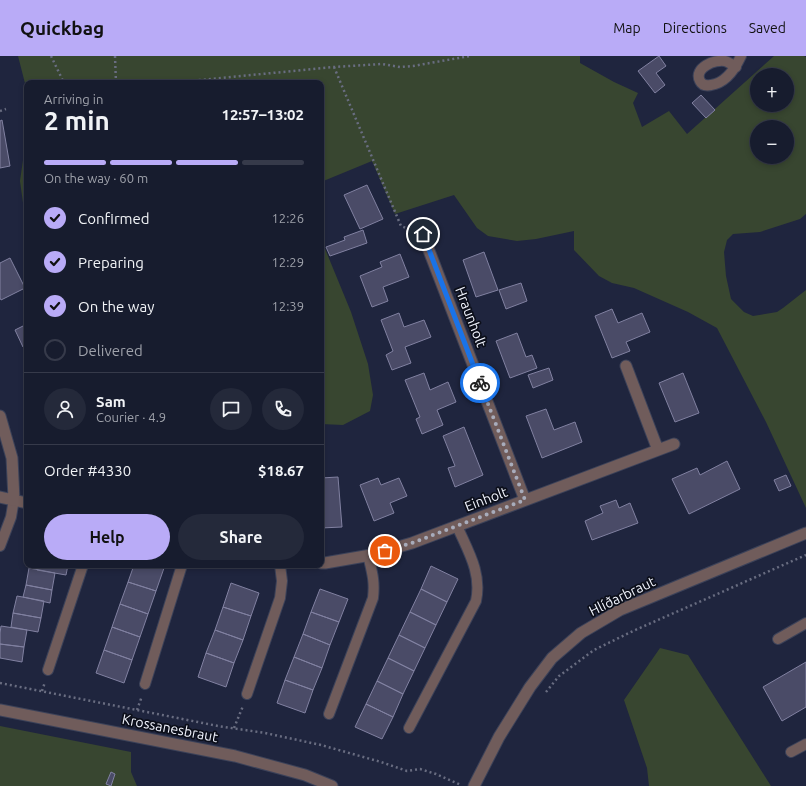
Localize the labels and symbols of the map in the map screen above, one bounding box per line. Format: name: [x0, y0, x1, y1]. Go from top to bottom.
pin: [406, 217, 440, 251]
street label: Hraunholt: [452, 284, 490, 350]
courier: [460, 363, 500, 403]
street label: Einholt: [462, 483, 510, 514]
pin: [368, 534, 402, 568]
street label: Hlíðarbraut: [586, 573, 658, 619]
street label: Krossanesbraut: [121, 711, 220, 745]

